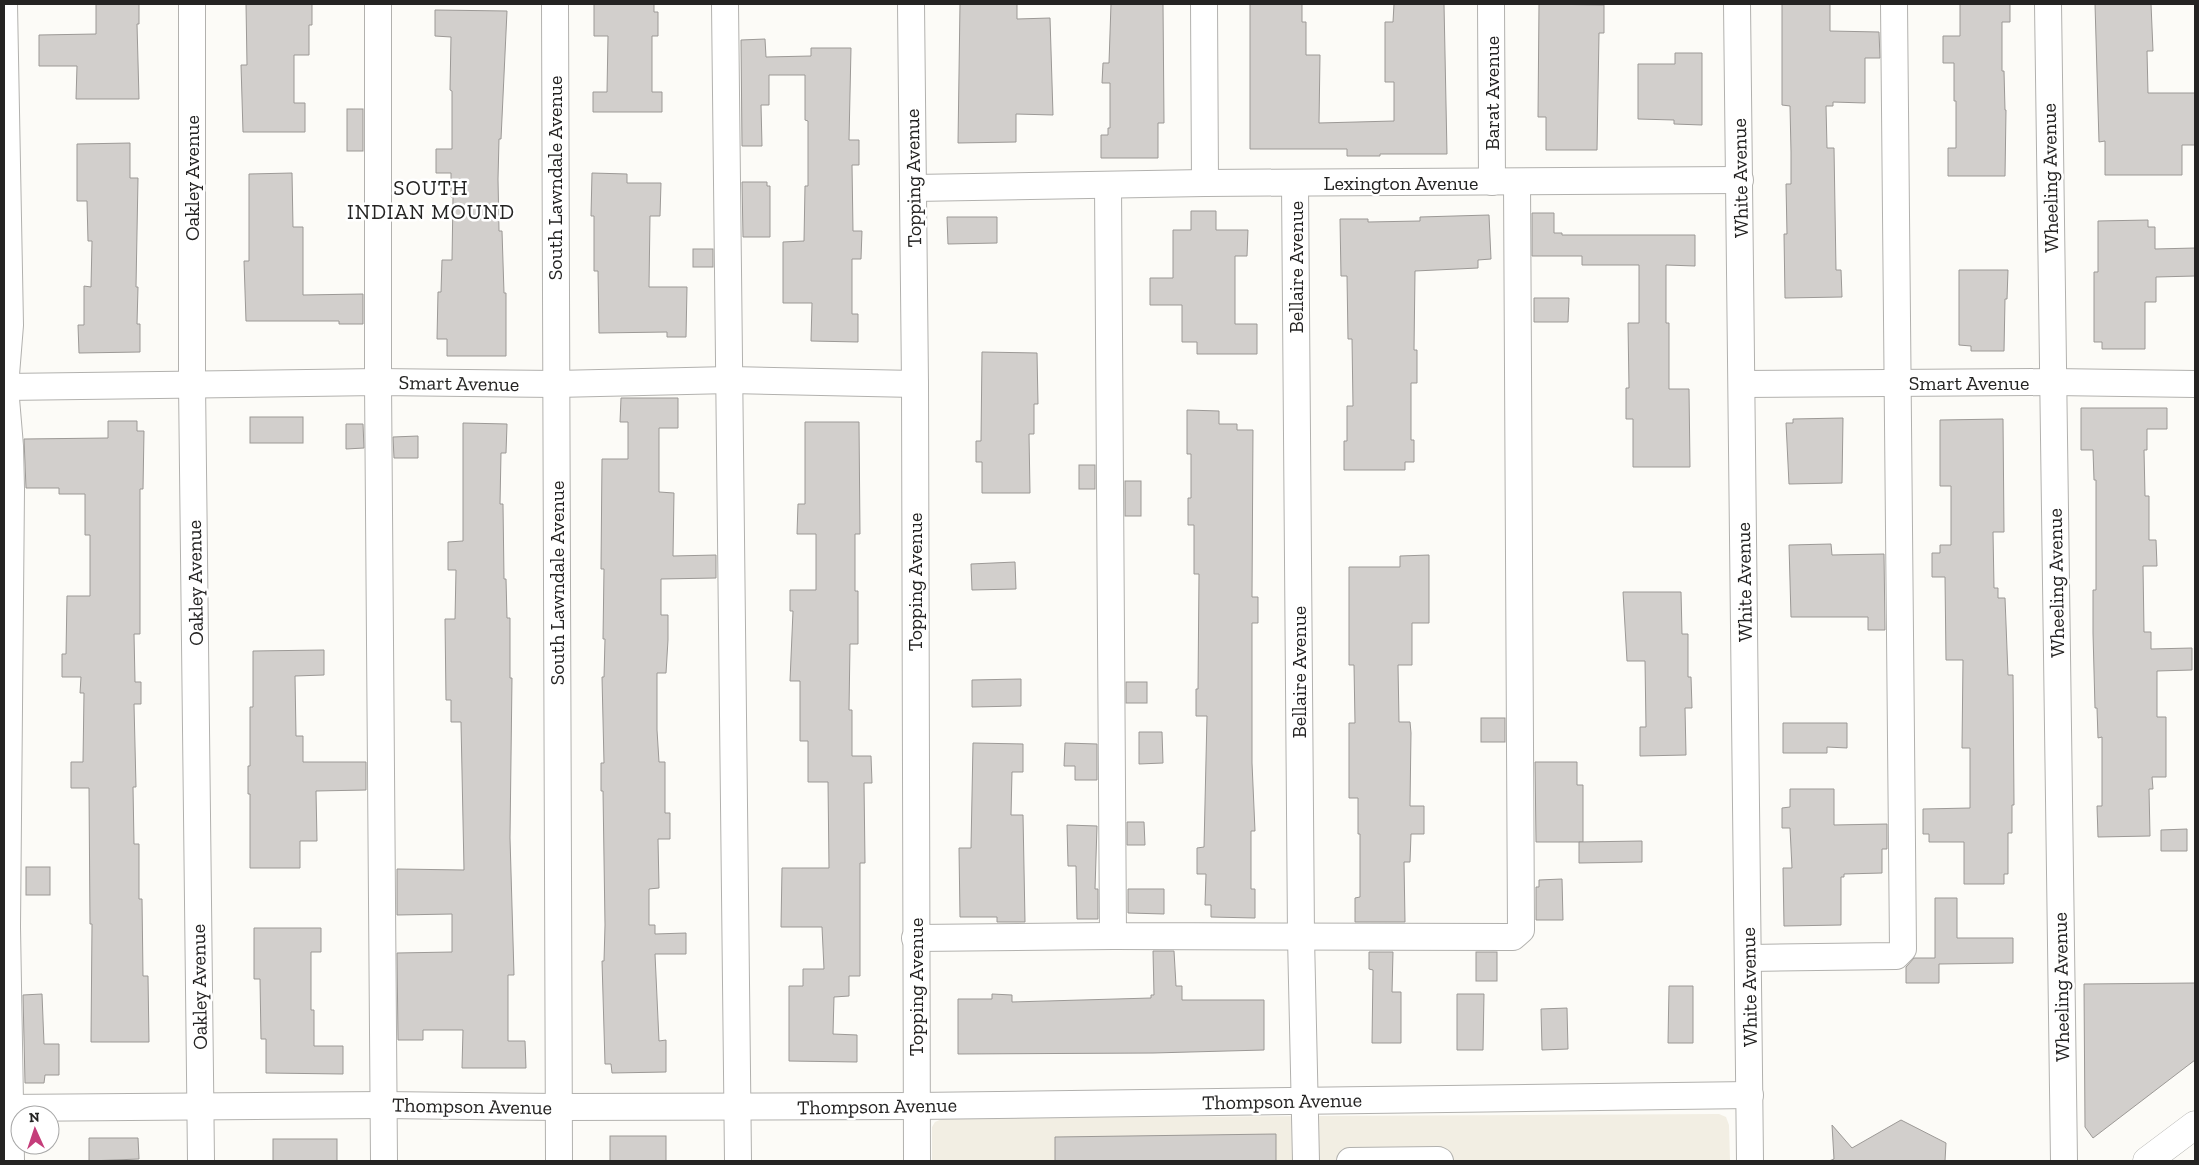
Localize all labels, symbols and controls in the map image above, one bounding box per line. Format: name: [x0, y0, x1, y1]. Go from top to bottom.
street label: Barat Avenue: [1480, 36, 1504, 150]
street label: South Lawndale Avenue: [543, 76, 567, 280]
street label: Wheeling Avenue: [2037, 103, 2063, 253]
street label: Topping Avenue: [900, 108, 926, 248]
street label: Oakley Avenue: [180, 115, 204, 241]
street label: White Avenue: [1727, 118, 1753, 238]
street label: Lexington Avenue: [1324, 171, 1478, 195]
district label: SOUTH INDIAN MOUND: [347, 175, 515, 224]
street label: Bellaire Avenue: [1284, 201, 1308, 333]
street label: Smart Avenue: [398, 370, 520, 396]
street label: Smart Avenue: [1909, 371, 2029, 395]
street label: South Lawndale Avenue: [545, 481, 569, 685]
street label: Wheeling Avenue: [2043, 508, 2069, 658]
street label: Topping Avenue: [903, 513, 927, 651]
street label: Oakley Avenue: [182, 520, 208, 646]
street label: White Avenue: [1731, 522, 1757, 642]
street label: Bellaire Avenue: [1287, 606, 1311, 738]
street label: Wheeling Avenue: [2048, 912, 2074, 1062]
street label: Topping Avenue: [904, 918, 928, 1056]
street label: Oakley Avenue: [186, 924, 212, 1050]
street label: White Avenue: [1736, 927, 1762, 1047]
street label: Thompson Avenue: [1202, 1088, 1362, 1114]
street label: Thompson Avenue: [392, 1093, 552, 1119]
street label: Thompson Avenue: [797, 1093, 957, 1119]
north arrow: [10, 1105, 60, 1155]
text: N: [29, 1109, 40, 1126]

